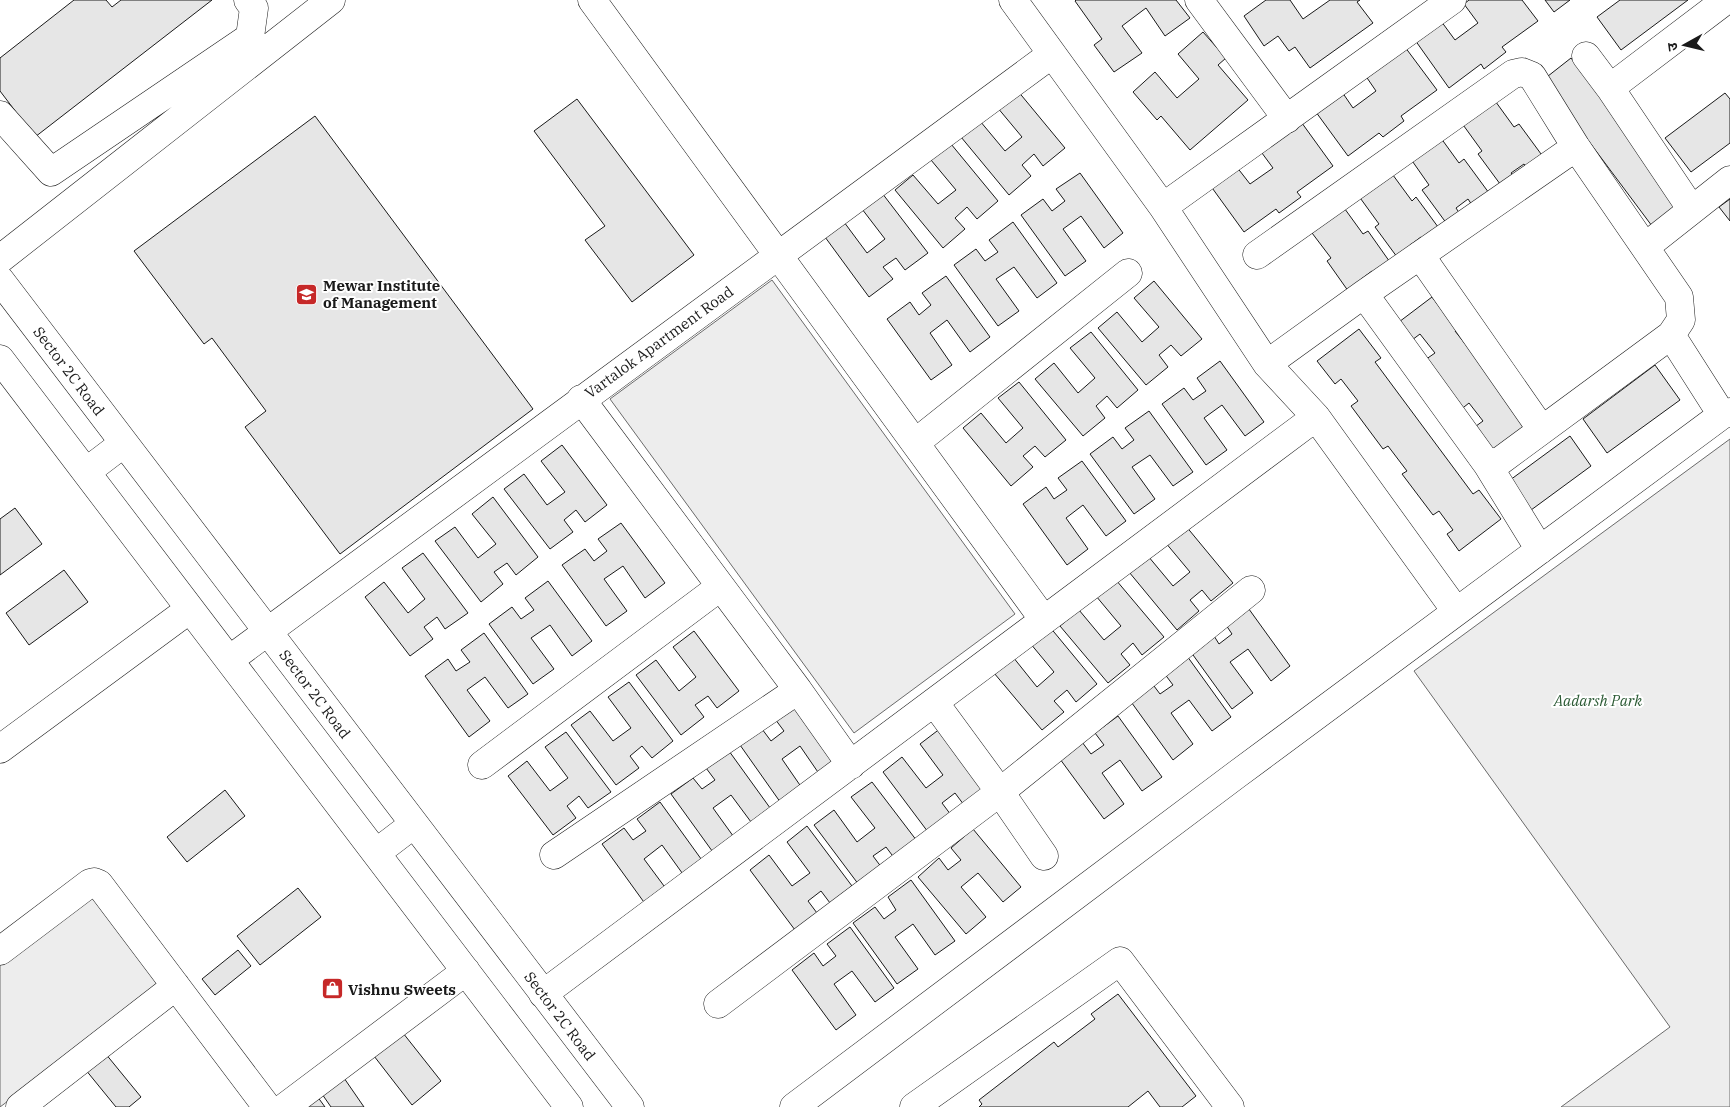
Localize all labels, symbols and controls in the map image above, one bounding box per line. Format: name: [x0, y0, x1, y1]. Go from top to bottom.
north arrow: [1660, 20, 1710, 70]
text: उ: [1663, 41, 1682, 52]
place label: Mewar Institute of Management: [323, 276, 440, 312]
school or university icon: Mewar Institute of Management: [295, 282, 319, 306]
street label: Vartalok Apartment Road: [581, 282, 737, 402]
street label: Sector 2C Road: [29, 323, 109, 419]
street label: Sector 2C Road: [275, 646, 355, 742]
park label: Aadarsh Park: [1553, 691, 1642, 710]
street label: Sector 2C Road: [520, 968, 600, 1064]
shop icon: Vishnu Sweets: [320, 977, 344, 1001]
place label: Vishnu Sweets: [348, 980, 456, 999]

